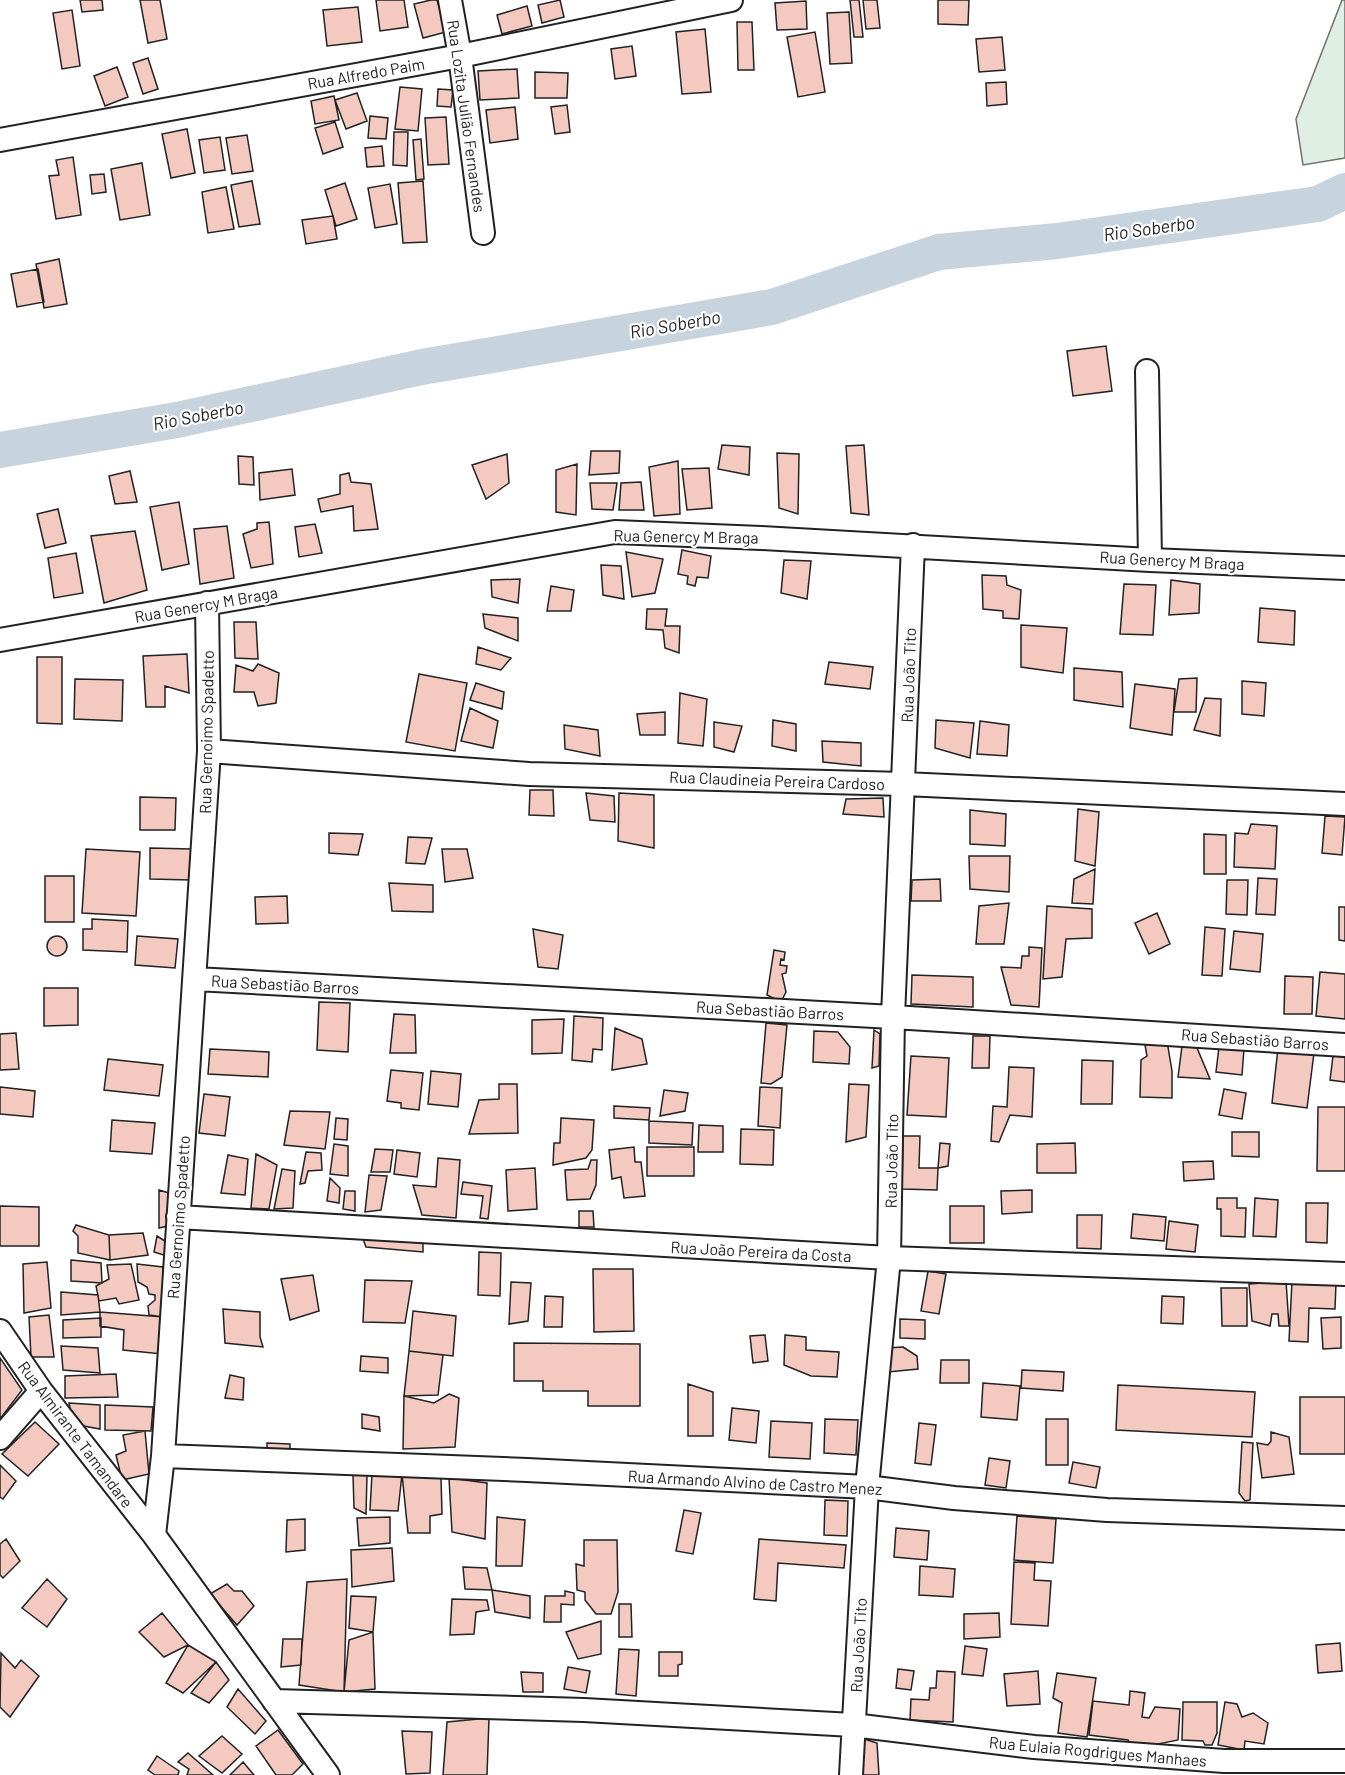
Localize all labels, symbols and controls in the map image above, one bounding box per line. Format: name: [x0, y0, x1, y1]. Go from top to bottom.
street label: Rua Lozita Julião Fernandes: [444, 18, 490, 214]
street label: Rua Alfredo Paim: [306, 53, 426, 93]
water label: Rio Soberbo: [1102, 211, 1196, 245]
water label: Rio Soberbo: [628, 305, 722, 343]
water label: Rio Soberbo: [151, 395, 245, 435]
street label: Rua Genercy M Braga: [613, 525, 759, 547]
street label: Rua Genercy M Braga: [1099, 547, 1245, 573]
street label: Rua Genercy M Braga: [133, 582, 279, 626]
street label: Rua João Tito: [897, 627, 919, 723]
street label: Rua Gernoimo Spadetto: [195, 650, 217, 814]
street label: Rua Claudineia Pereira Cardoso: [669, 767, 885, 793]
street label: Rua Sebastião Barros: [211, 971, 359, 997]
street label: Rua Sebastião Barros: [696, 997, 844, 1023]
street label: Rua Sebastião Barros: [1180, 1024, 1330, 1054]
street label: Rua João Tito: [881, 1113, 901, 1209]
street label: Rua Gernoimo Spadetto: [163, 1135, 193, 1299]
street label: Rua João Pereira da Costa: [670, 1237, 852, 1265]
street label: Rua Almirante Tamandare: [15, 1357, 137, 1511]
street label: Rua Armando Alvino de Castro Menez: [627, 1466, 883, 1498]
street label: Rua João Tito: [846, 1597, 870, 1693]
street label: Rua Eulaia Rogdrigues Manhaes: [988, 1732, 1208, 1770]

